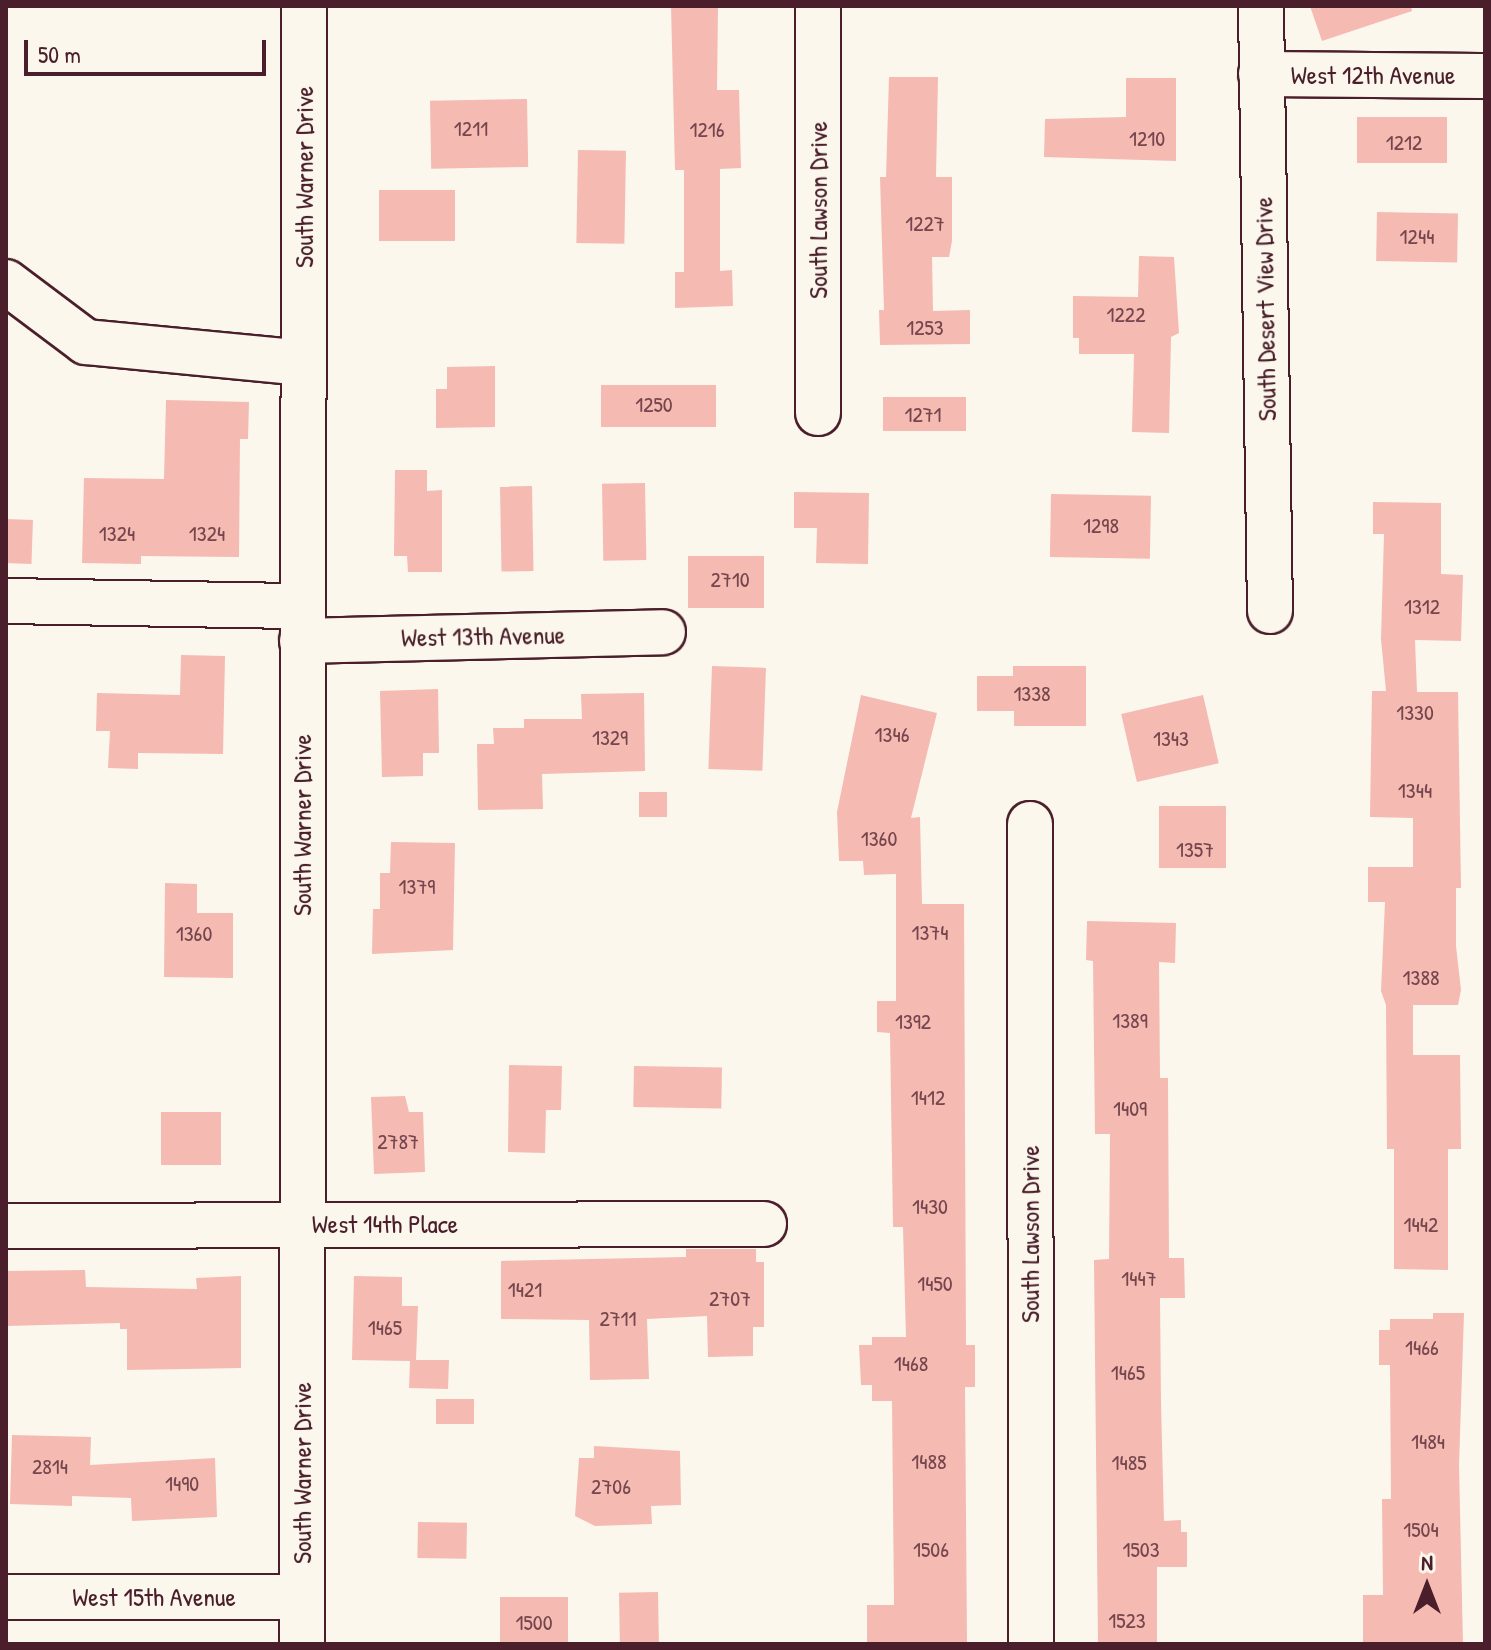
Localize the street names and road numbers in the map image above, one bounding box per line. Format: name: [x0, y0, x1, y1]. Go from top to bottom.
street label: West 12th Avenue: [1291, 59, 1455, 91]
street label: South Warner Drive: [288, 86, 320, 268]
street label: South Lawson Drive: [802, 121, 834, 299]
street label: South Desert View Drive: [1247, 197, 1283, 421]
street label: West 13th Avenue: [401, 619, 565, 653]
street label: South Warner Drive: [286, 734, 318, 916]
street label: South Lawson Drive: [1014, 1145, 1046, 1323]
street label: West 14th Place: [312, 1208, 458, 1240]
street label: South Warner Drive: [286, 1382, 318, 1564]
street label: West 15th Avenue: [72, 1581, 236, 1613]

